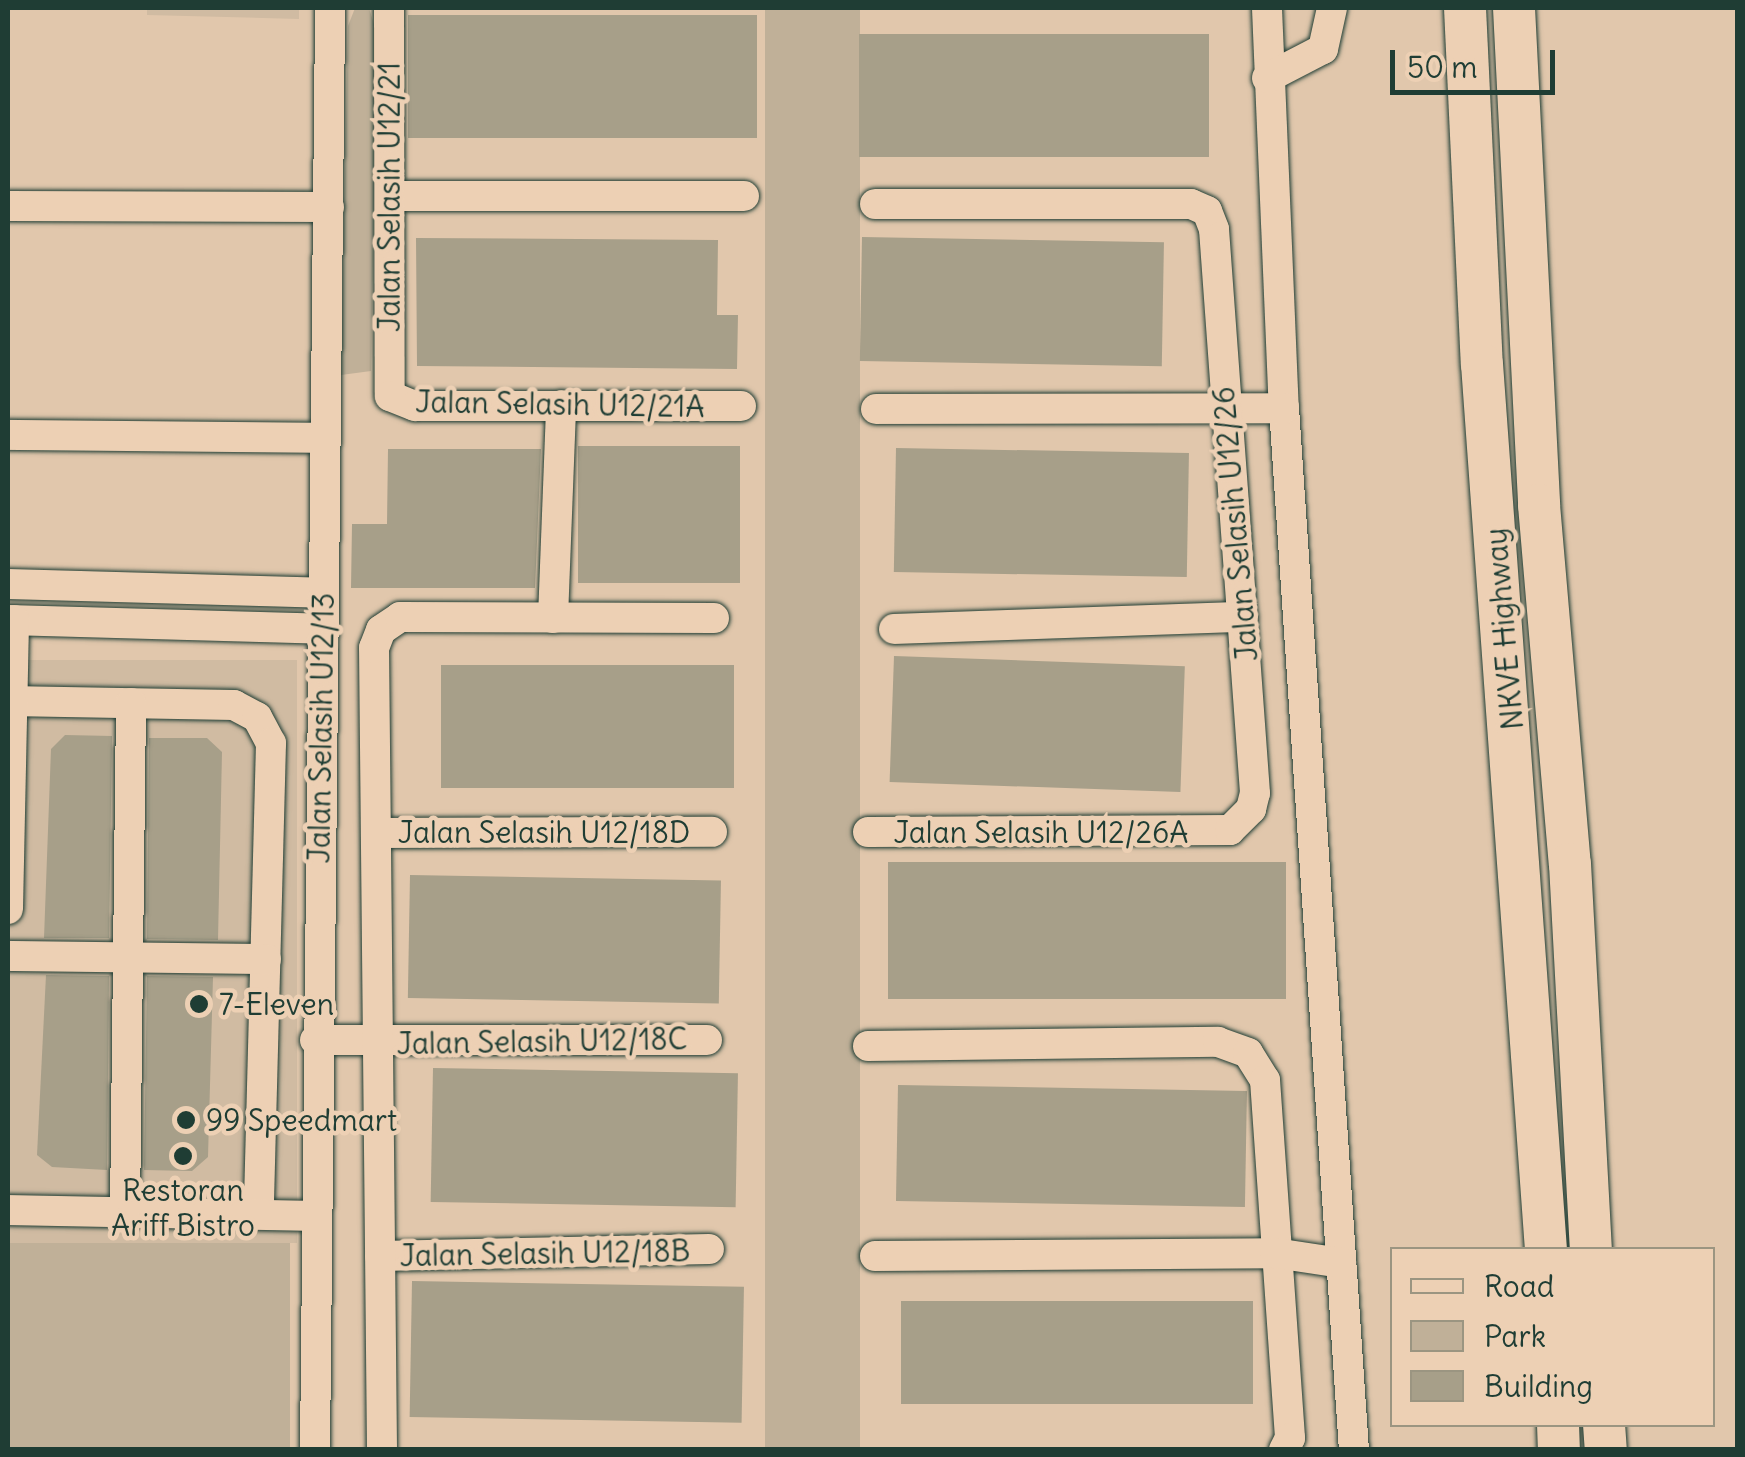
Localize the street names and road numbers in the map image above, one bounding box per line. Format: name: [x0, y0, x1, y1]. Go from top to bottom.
street label: Jalan Selasih U12/21: [371, 62, 407, 332]
street label: Jalan Selasih U12/21A: [415, 383, 705, 425]
street label: Jalan Selasih U12/26: [1205, 385, 1265, 663]
street label: NKVE Highway: [1477, 527, 1531, 731]
street label: Jalan Selasih U12/13: [301, 592, 341, 864]
street label: Jalan Selasih U12/18D: [398, 814, 690, 850]
street label: Jalan Selasih U12/26A: [894, 814, 1188, 850]
street label: Jalan Selasih U12/18C: [396, 1020, 688, 1062]
street label: Jalan Selasih U12/18B: [399, 1232, 691, 1274]

